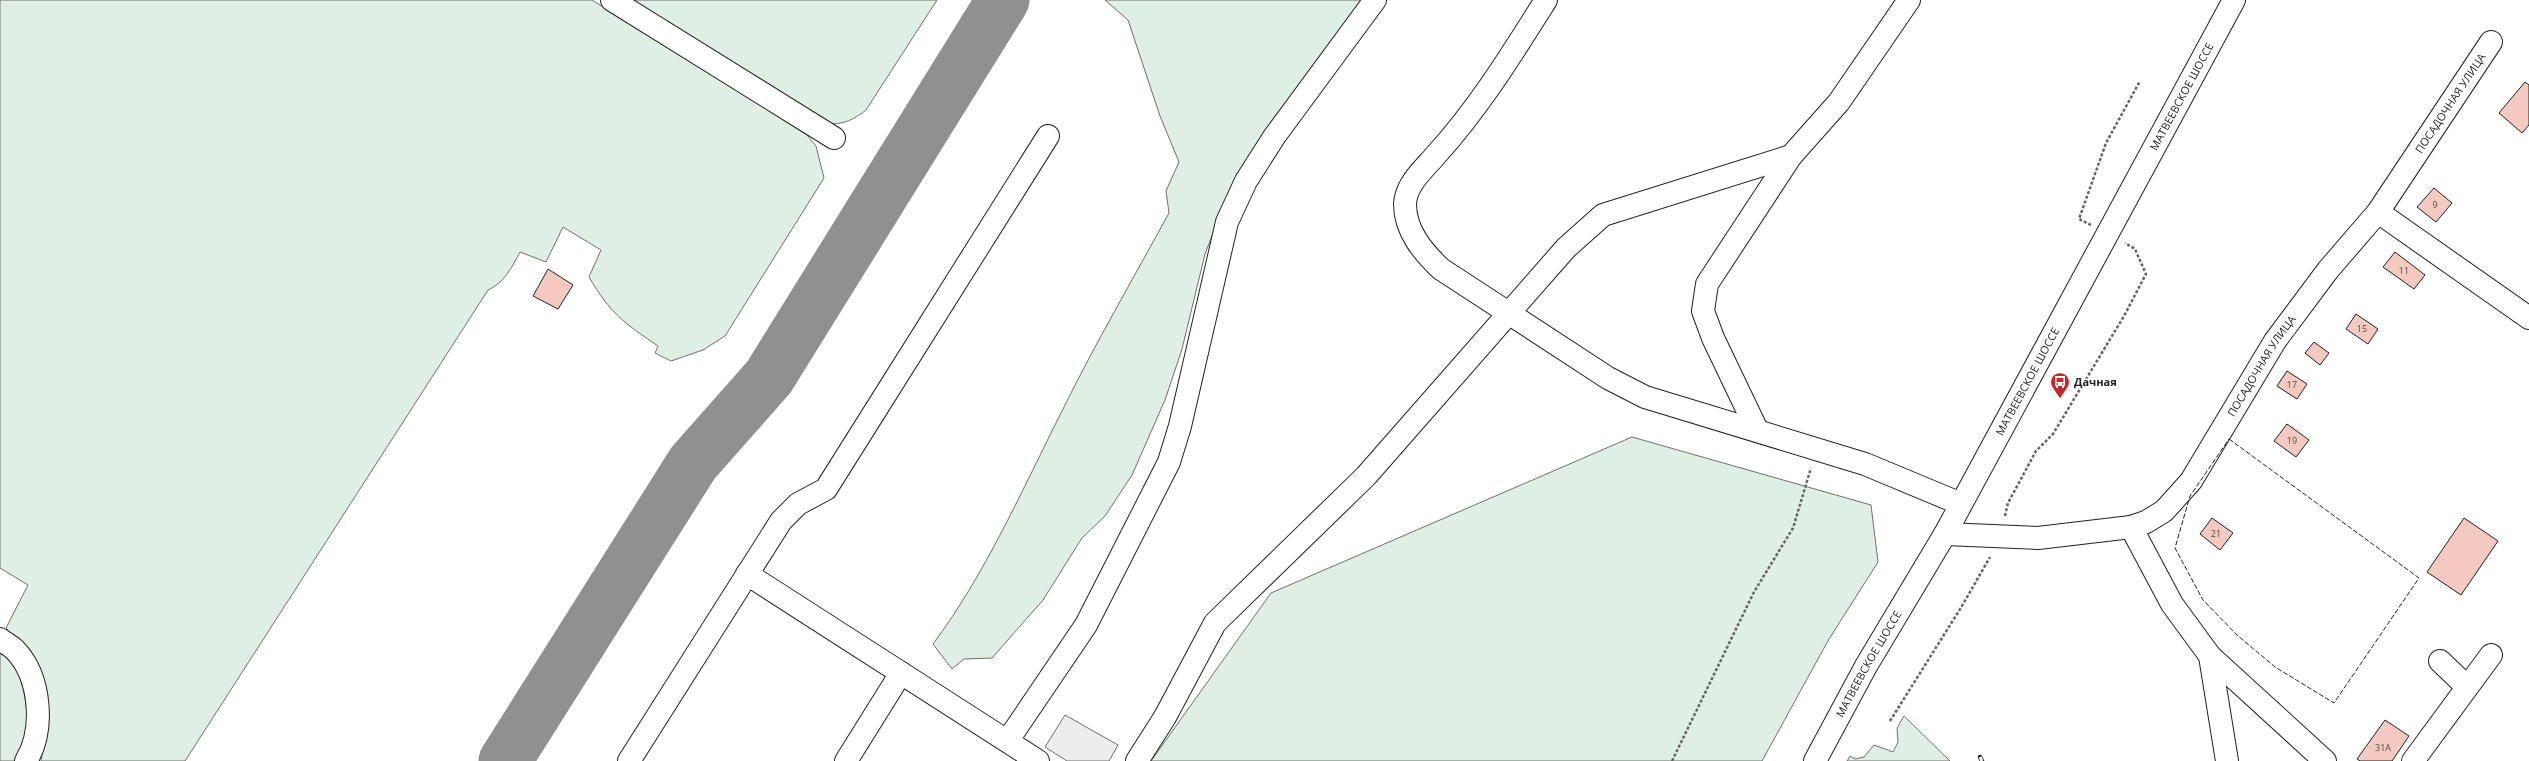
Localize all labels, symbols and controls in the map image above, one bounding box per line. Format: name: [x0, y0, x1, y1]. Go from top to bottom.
street label: МАТВЕЕВСКОЕ ШОССЕ: [2146, 40, 2217, 153]
street label: ПОСАДОЧНАЯ УЛИЦА: [2411, 50, 2489, 156]
house number: 9: [2432, 198, 2438, 211]
house number: 11: [2399, 264, 2409, 277]
street label: ПОСАДОЧНАЯ УЛИЦА: [2223, 312, 2299, 419]
house number: 15: [2357, 322, 2367, 335]
street label: МАТВЕЕВСКОЕ ШОССЕ: [1992, 325, 2062, 438]
bus stop icon: Дачная: [2049, 371, 2071, 399]
place label: Дачная: [2074, 374, 2117, 389]
house number: 17: [2287, 378, 2297, 391]
house number: 19: [2287, 434, 2297, 447]
house number: 21: [2211, 527, 2221, 540]
street label: МАТВЕЕВСКОЕ ШОССЕ: [1832, 607, 1905, 720]
house number: 31А: [2375, 741, 2391, 754]

